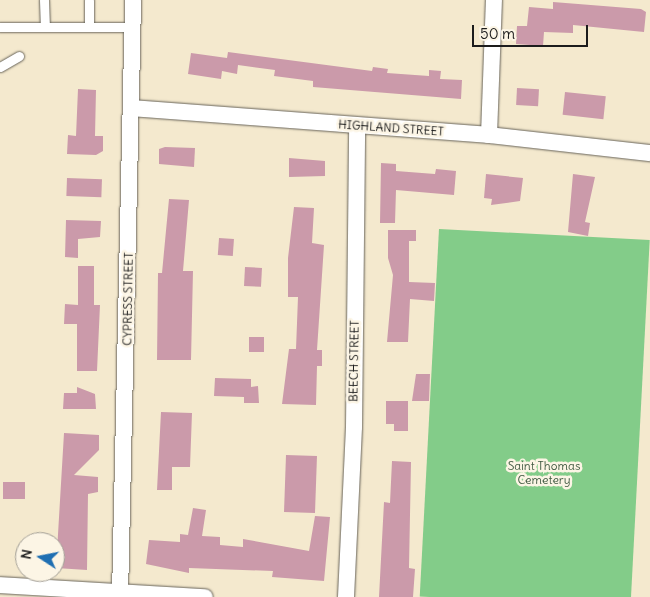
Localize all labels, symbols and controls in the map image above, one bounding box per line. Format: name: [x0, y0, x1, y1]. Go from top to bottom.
scale bar: [475, 15, 591, 47]
text: 50 m: [480, 24, 515, 43]
street label: HIGHLAND STREET: [338, 117, 444, 139]
street label: CYPRESS STREET: [120, 252, 136, 346]
street label: BEECH STREET: [346, 320, 362, 402]
park label: Saint Thomas Cemetery: [508, 459, 580, 487]
north arrow: [15, 532, 65, 582]
text: N: [16, 548, 36, 561]

